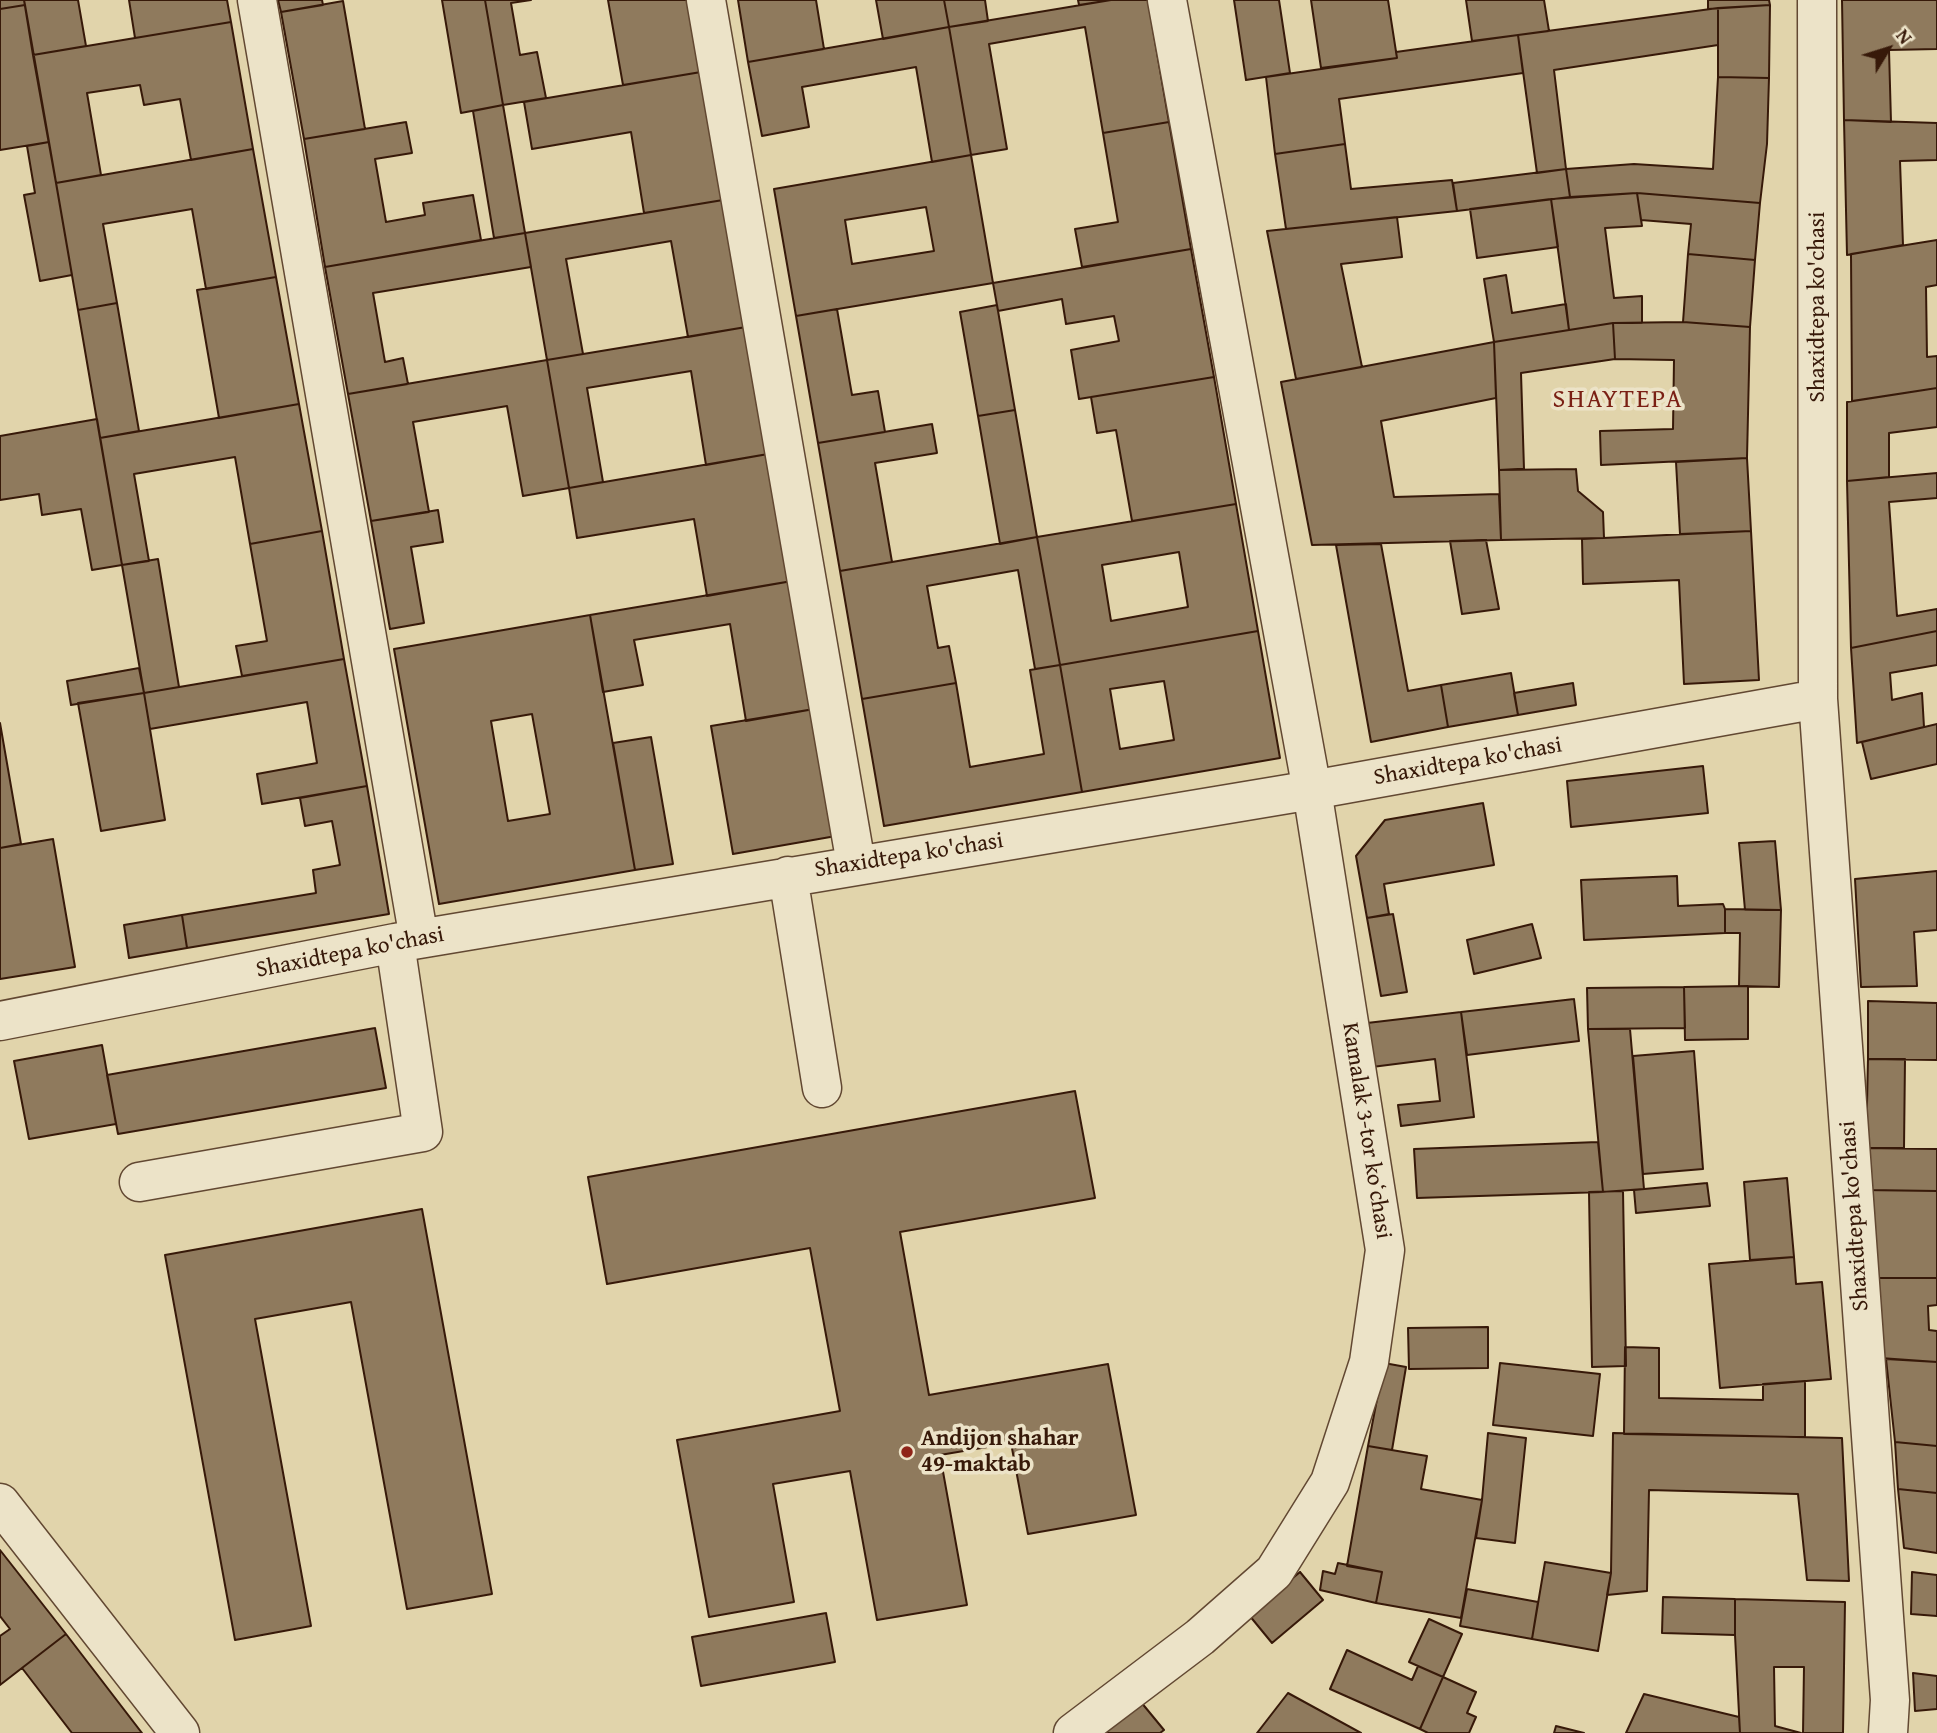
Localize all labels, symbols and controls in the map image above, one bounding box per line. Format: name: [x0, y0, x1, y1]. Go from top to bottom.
north arrow: [1853, 14, 1923, 84]
text: N: [1890, 22, 1919, 50]
street label: Shaxidtepa ko'chasi: [1804, 212, 1832, 402]
district label: SHAYTEPA: [1554, 384, 1682, 416]
street label: Shaxidtepa ko'chasi: [1372, 732, 1564, 792]
street label: Shaxidtepa ko'chasi: [813, 827, 1005, 885]
street label: Shaxidtepa ko'chasi: [254, 921, 446, 985]
street label: Kamalak 3-tor koʻchasi: [1335, 1021, 1397, 1241]
street label: Shaxidtepa ko'chasi: [1835, 1120, 1875, 1312]
place label: Andijon shahar 49-maktab: [921, 1425, 1079, 1479]
marker: Andijon shahar 49-maktab: [899, 1444, 915, 1460]

